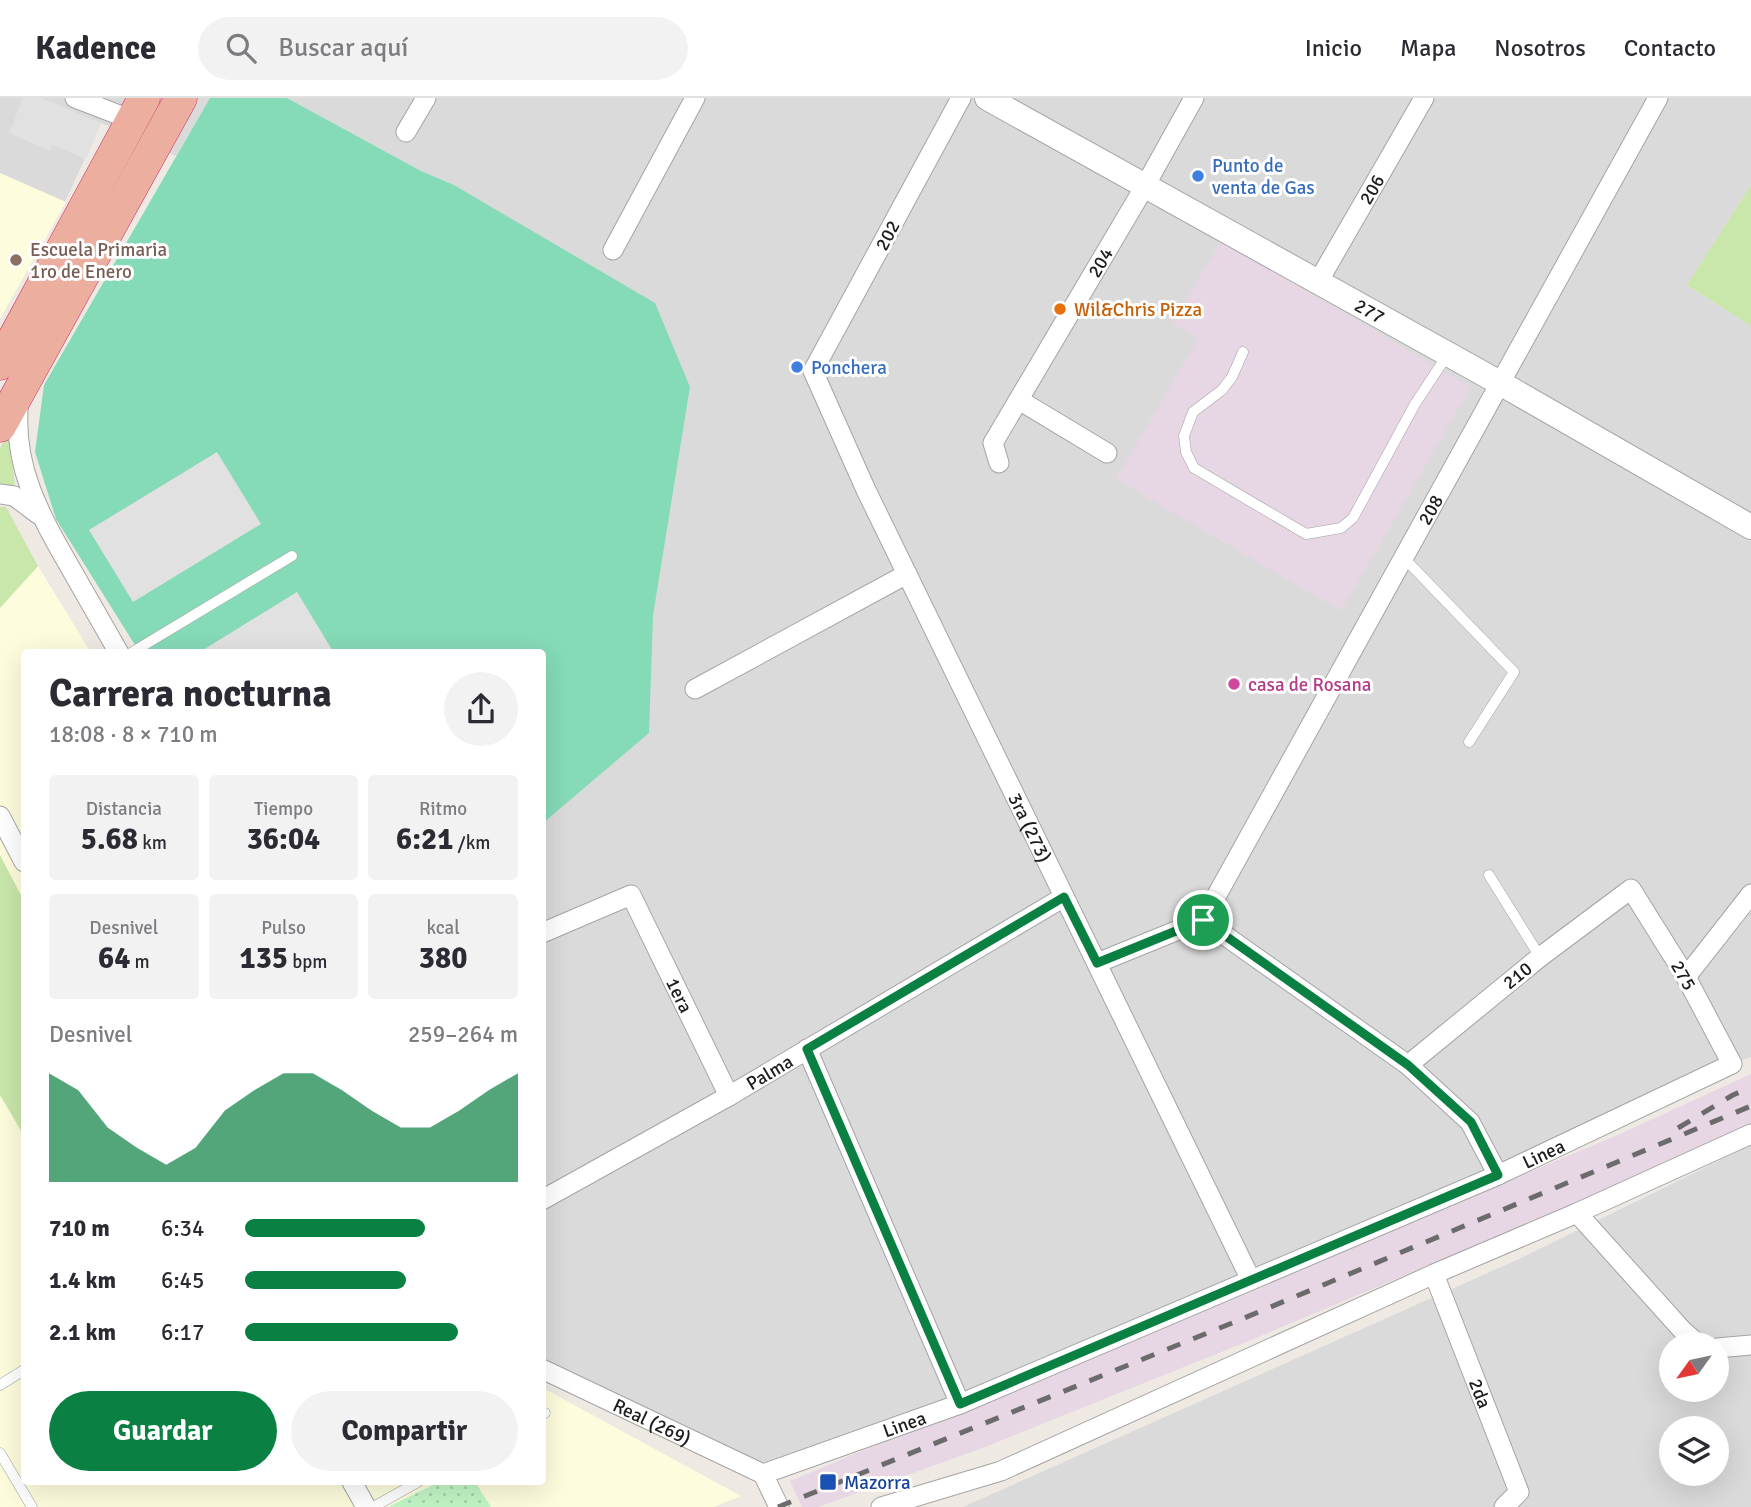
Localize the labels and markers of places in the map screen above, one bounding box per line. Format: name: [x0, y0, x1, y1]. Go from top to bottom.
place label: Punto de venta de Gas: [1212, 154, 1315, 200]
marker: Punto de venta de Gas: [1190, 168, 1206, 184]
place label: Escuela Primaria 1ro de Enero: [30, 238, 167, 284]
marker: Escuela Primaria 1ro de Enero: [8, 252, 24, 268]
place label: Wil&Chris Pizza: [1074, 298, 1202, 322]
marker: Wil&Chris Pizza: [1052, 301, 1068, 317]
place label: Ponchera: [811, 356, 887, 380]
marker: Ponchera: [789, 359, 805, 375]
place label: casa de Rosana: [1248, 673, 1371, 697]
marker: casa de Rosana: [1226, 676, 1242, 692]
pin: [1173, 890, 1233, 950]
place label: Mazorra: [844, 1471, 911, 1495]
marker: Mazorra: [818, 1472, 838, 1492]

